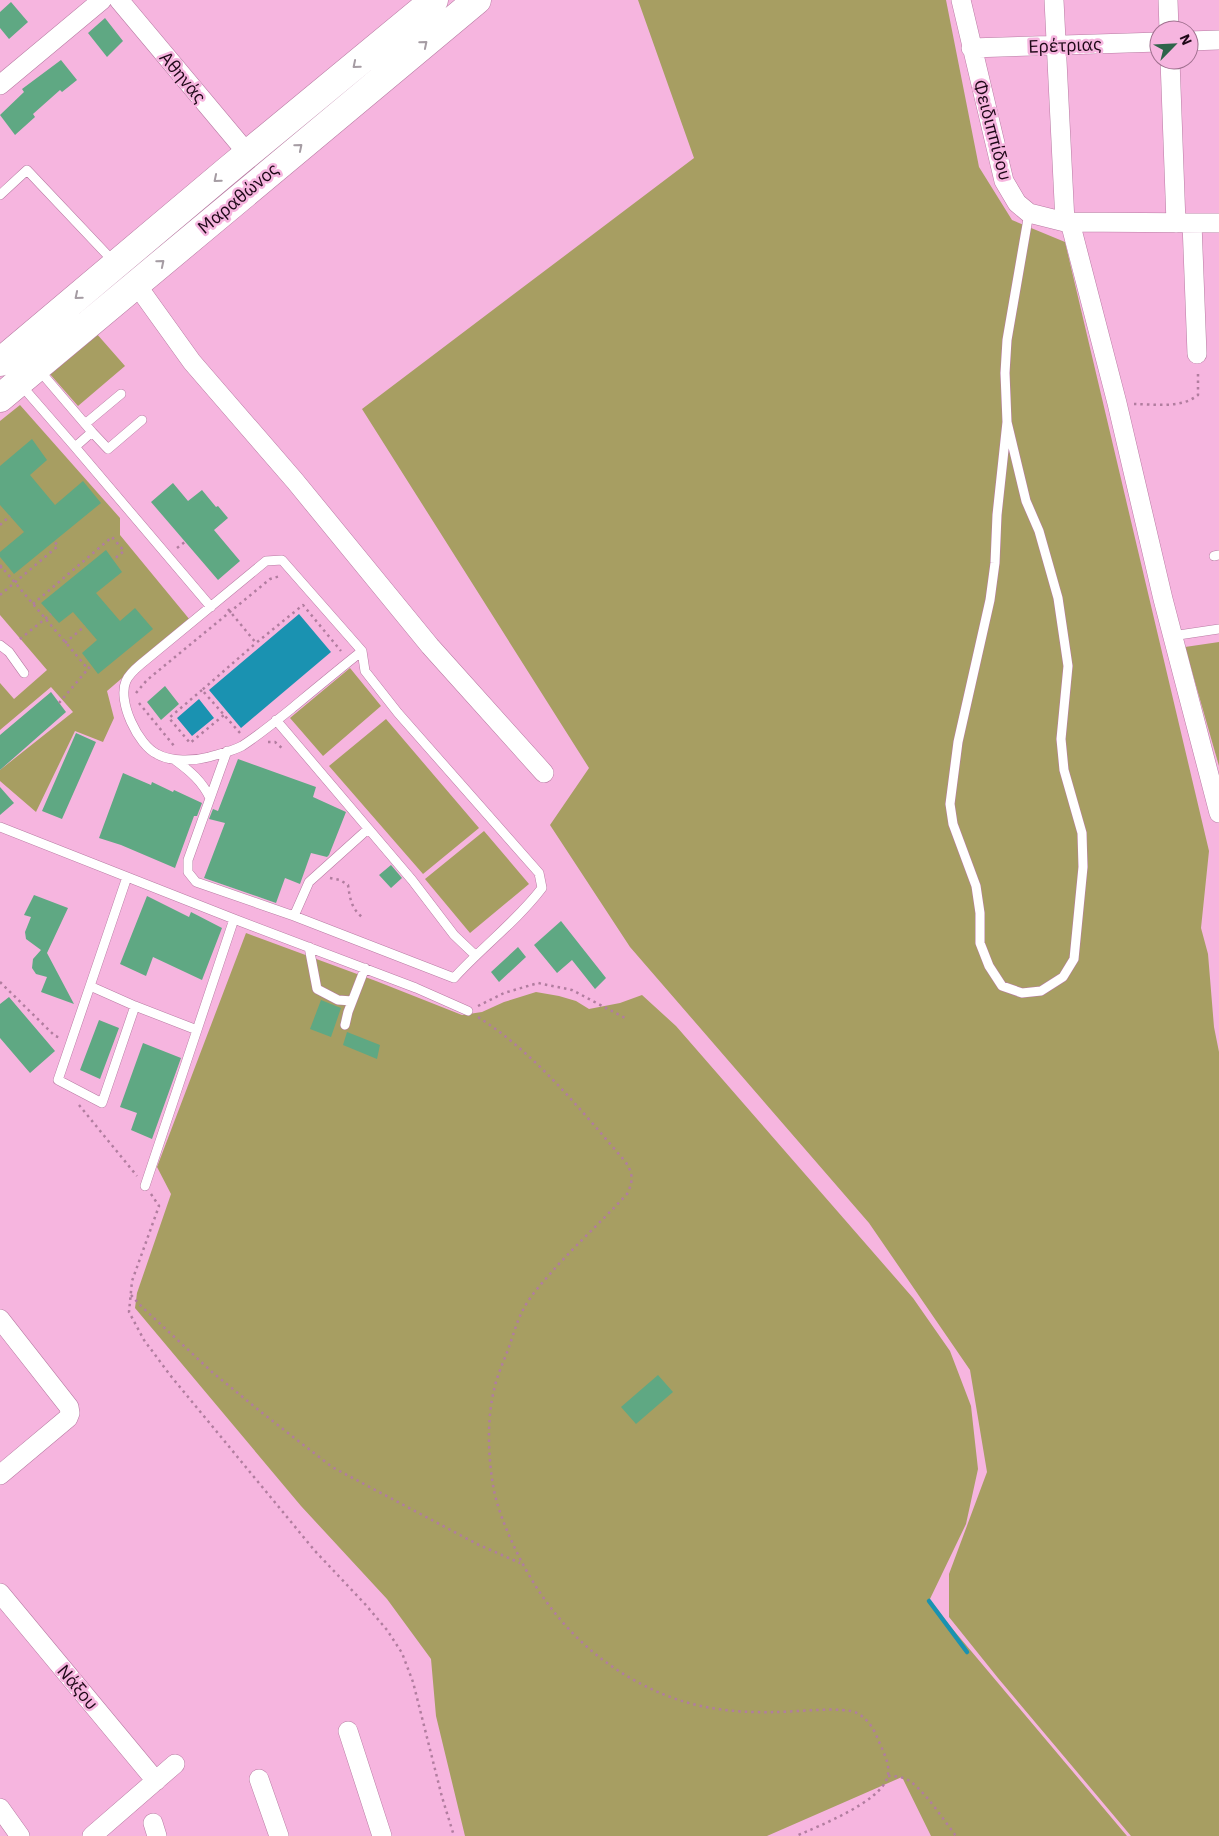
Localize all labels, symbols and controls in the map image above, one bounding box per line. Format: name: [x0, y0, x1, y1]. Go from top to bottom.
north arrow: [1149, 20, 1199, 70]
text: N: [1176, 31, 1196, 48]
street label: Ερέτριας: [1028, 32, 1102, 58]
one-way arrow: [419, 40, 428, 49]
street label: Αθηνάς: [155, 46, 211, 108]
one-way arrow: [353, 59, 362, 67]
street label: Φειδιππίδου: [969, 77, 1017, 183]
one-way arrow: [293, 145, 302, 153]
street label: Μαραθώνος: [193, 157, 283, 239]
one-way arrow: [214, 174, 223, 182]
one-way arrow: [155, 260, 164, 268]
one-way arrow: [75, 290, 84, 299]
street label: Νάξου: [52, 1660, 104, 1714]

